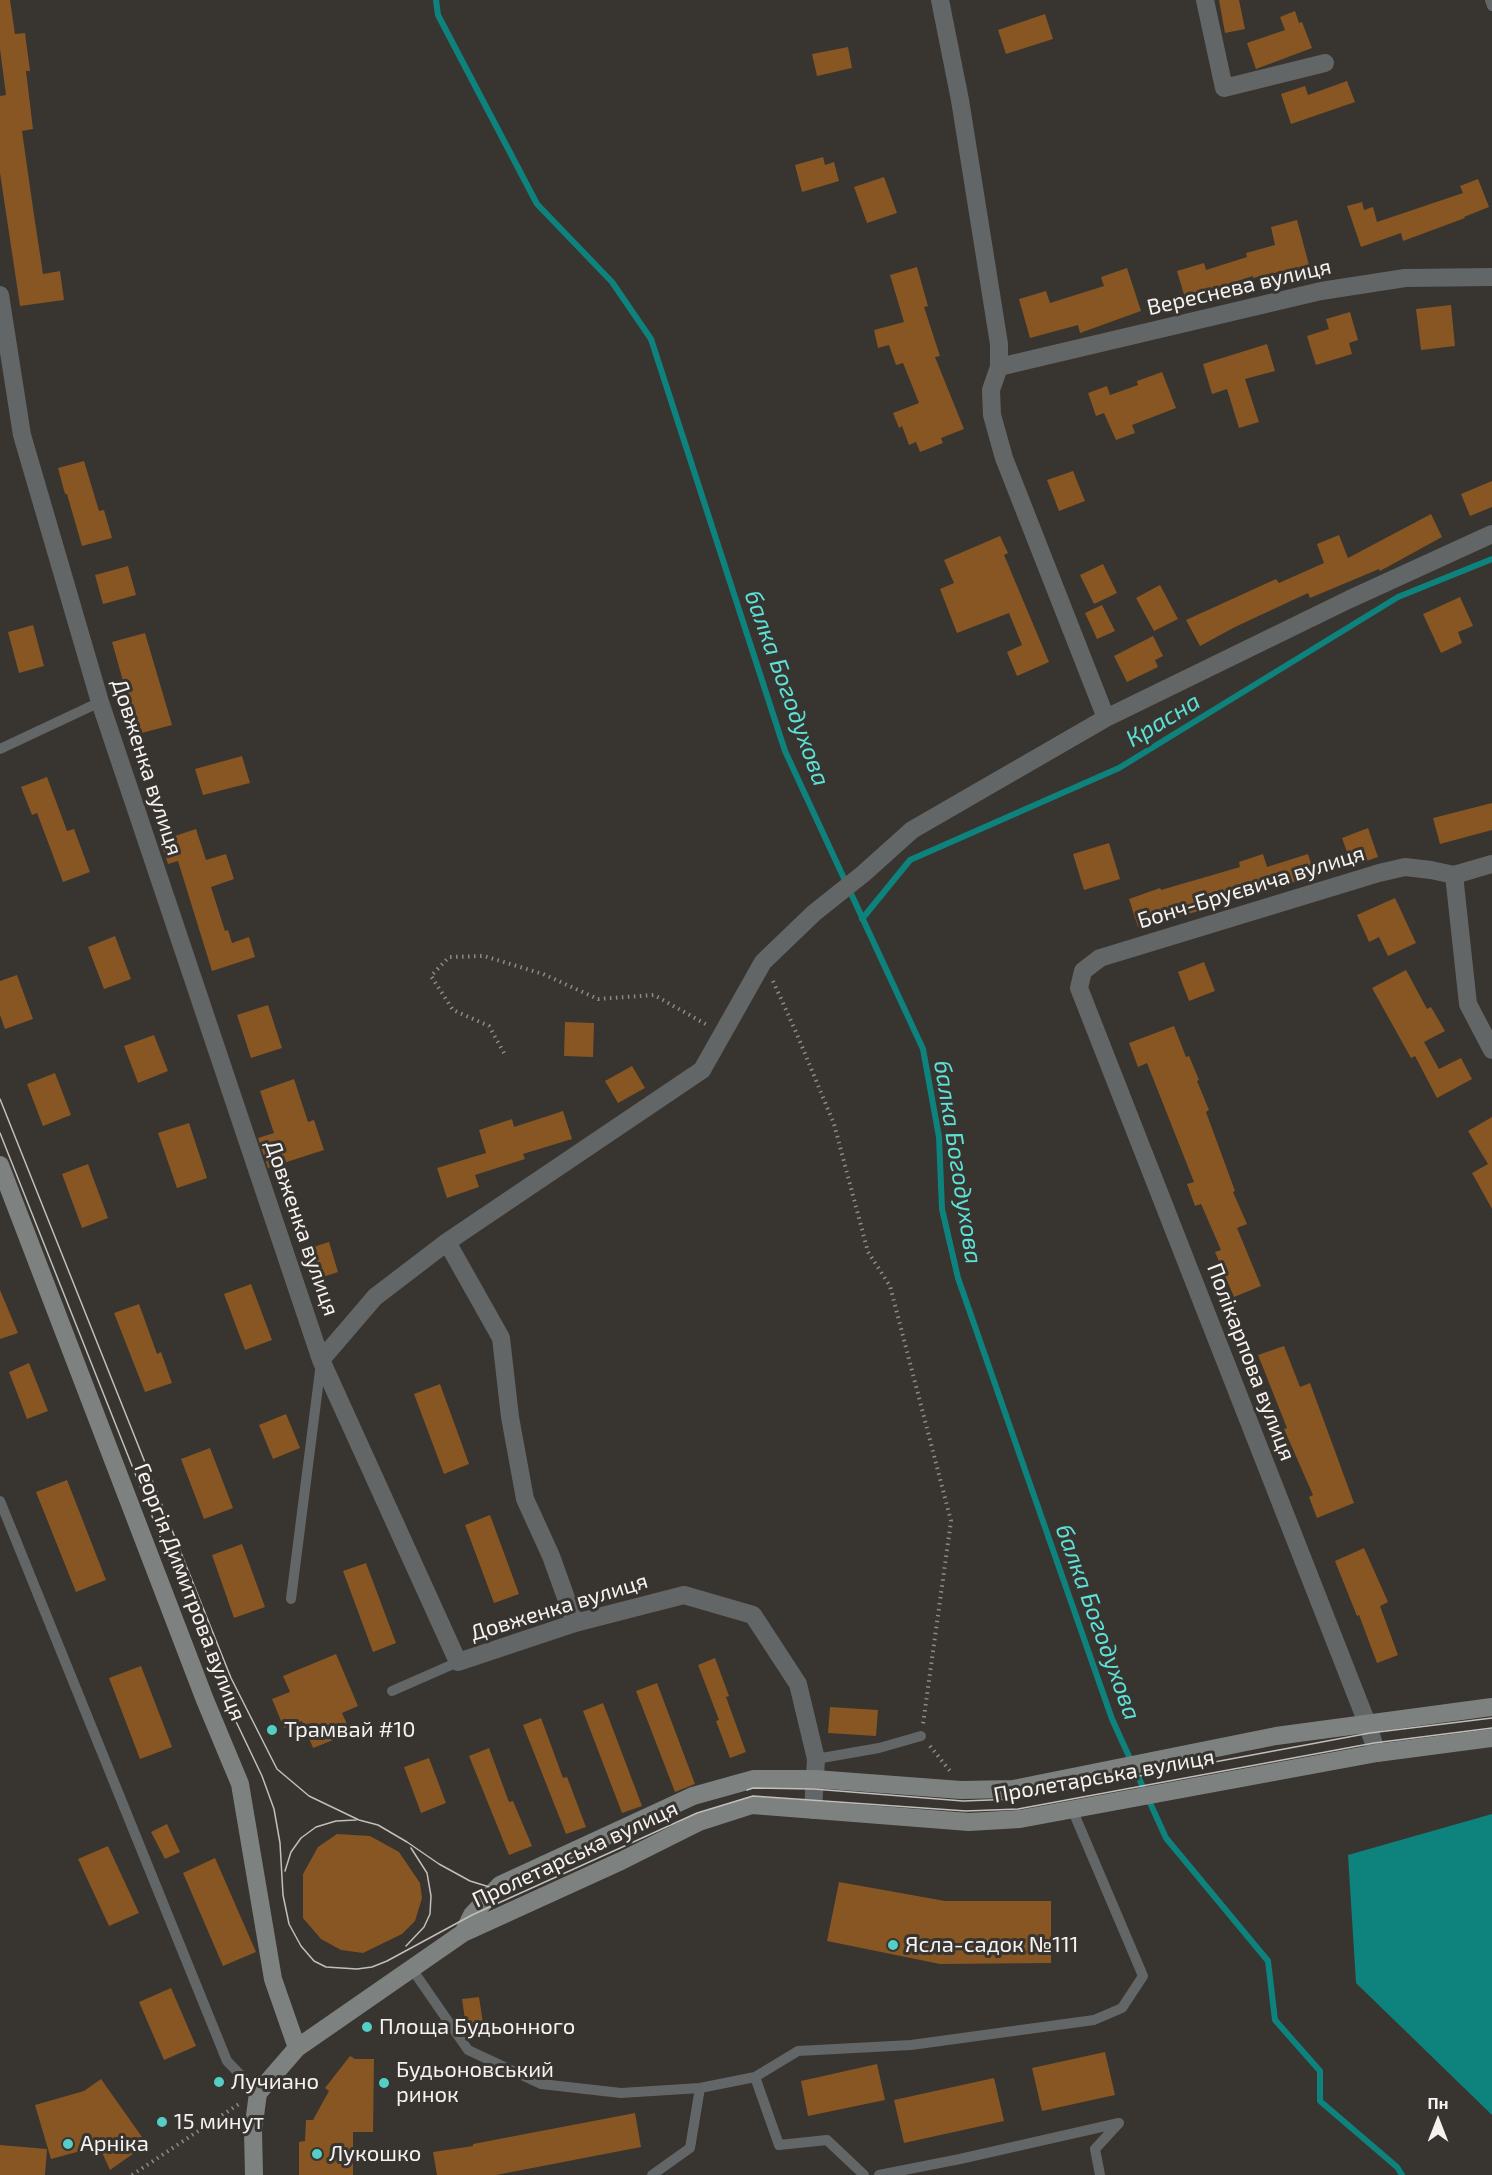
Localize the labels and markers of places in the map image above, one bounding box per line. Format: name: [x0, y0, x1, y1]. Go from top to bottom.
place label: Трамвай #10: [284, 1717, 416, 1743]
marker: Трамвай #10: [265, 1723, 279, 1737]
place label: Ясла-садок №111: [905, 1932, 1079, 1958]
marker: Ясла-садок №111: [886, 1938, 900, 1952]
place label: Площа Будьонного: [379, 2014, 575, 2040]
marker: Площа Будьонного: [360, 2020, 374, 2034]
place label: Будьоновський ринок: [396, 2057, 554, 2108]
place label: Лучиано: [231, 2069, 319, 2095]
marker: Лучиано: [212, 2075, 226, 2089]
marker: Будьоновський ринок: [377, 2076, 391, 2090]
place label: 15 минут: [174, 2109, 264, 2135]
marker: 15 минут: [155, 2115, 169, 2129]
place label: Арніка: [80, 2131, 149, 2157]
marker: Арніка: [61, 2137, 75, 2151]
place label: Лукошко: [329, 2141, 421, 2167]
marker: Лукошко: [310, 2147, 324, 2161]

